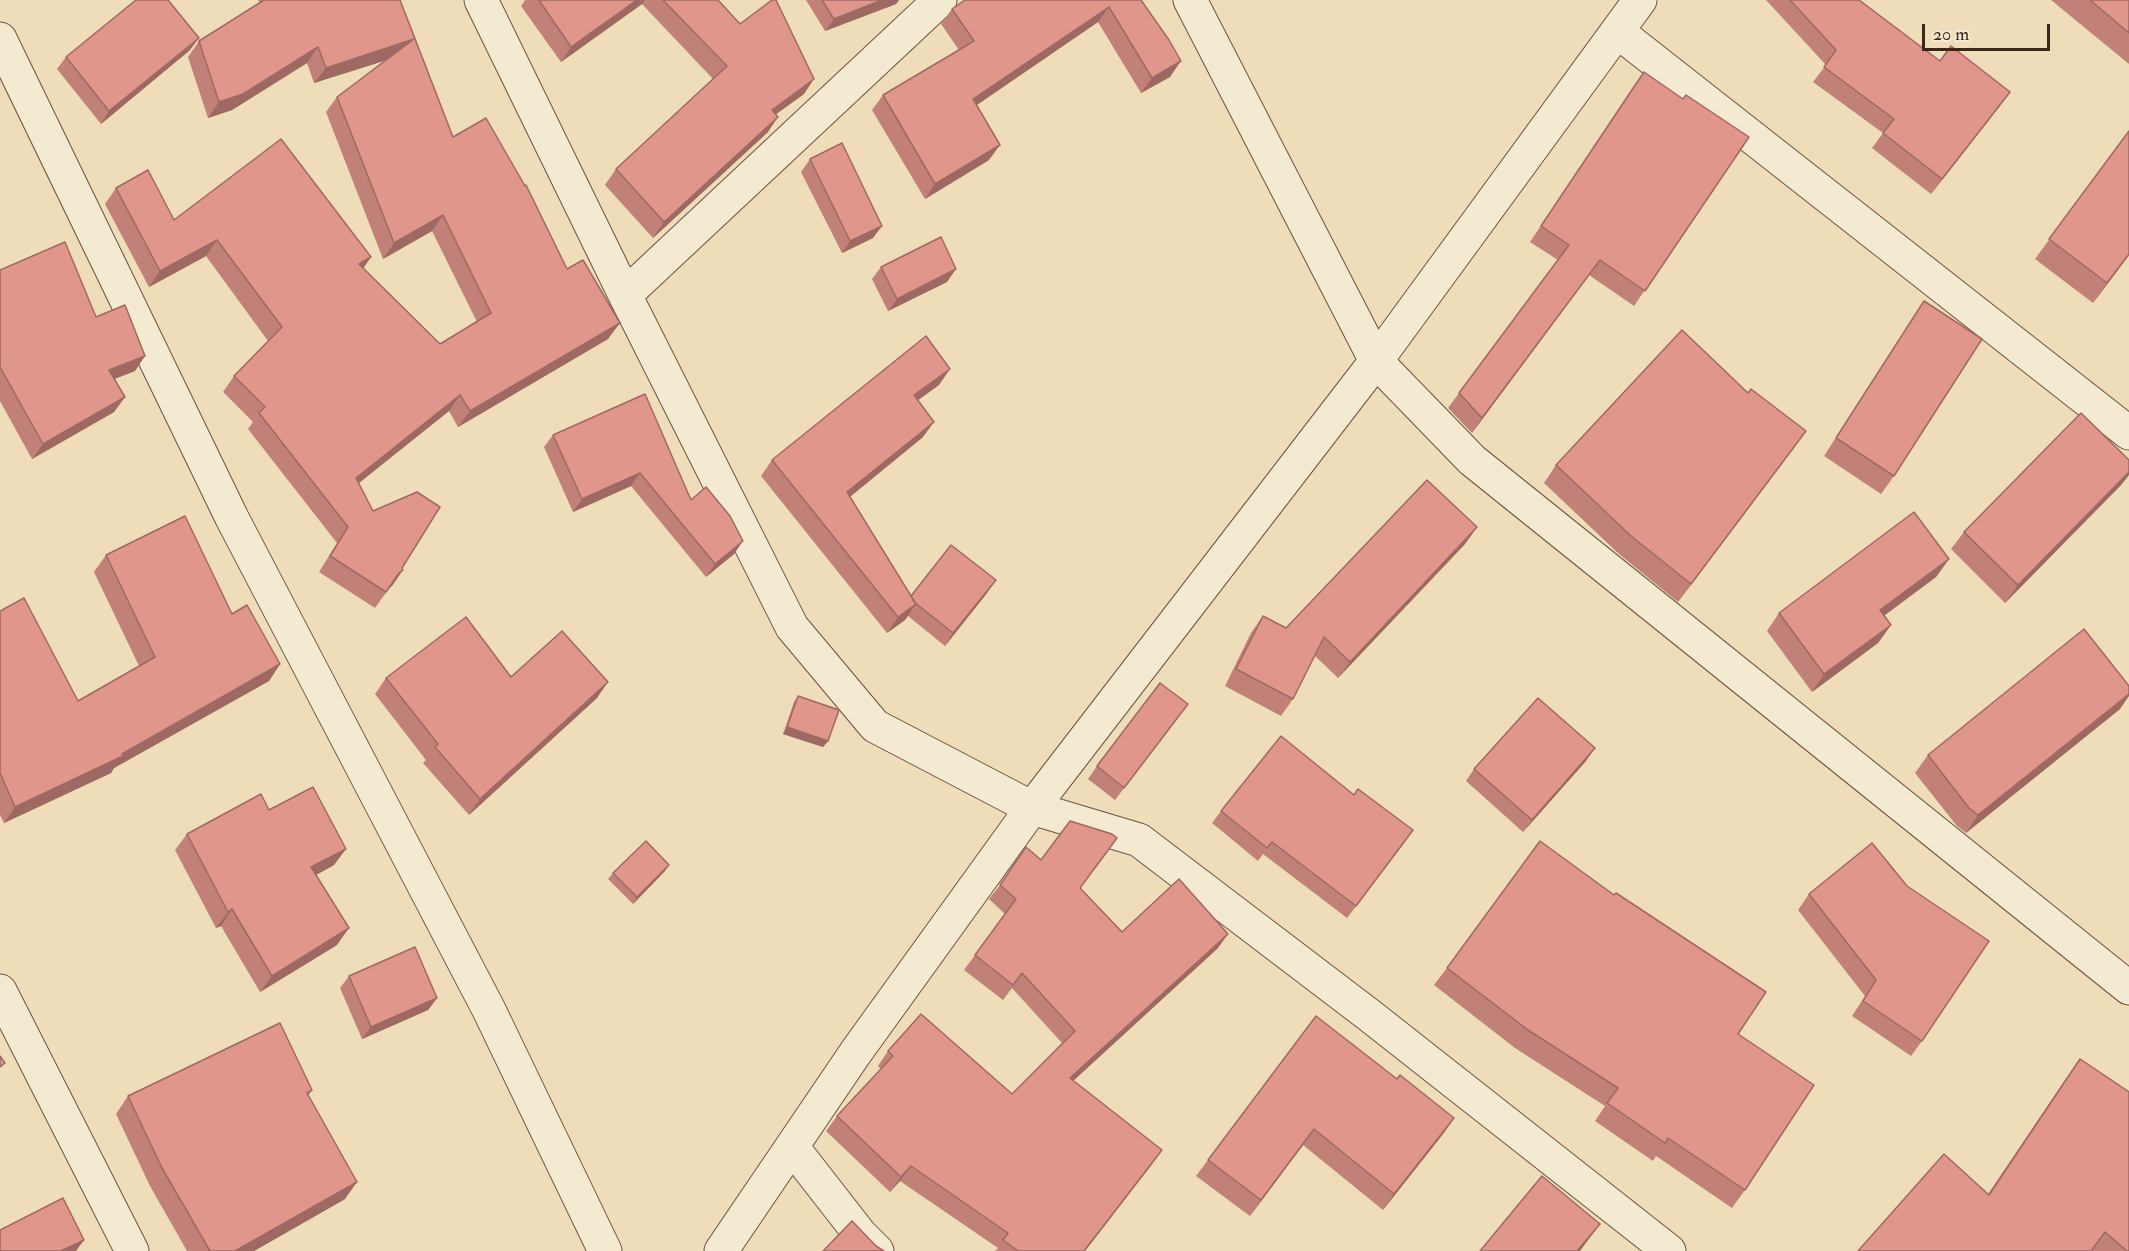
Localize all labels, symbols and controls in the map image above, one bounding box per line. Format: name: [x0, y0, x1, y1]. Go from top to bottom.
scale bar: [1925, 12, 2052, 50]
text: 20 m: [1933, 23, 1969, 46]

